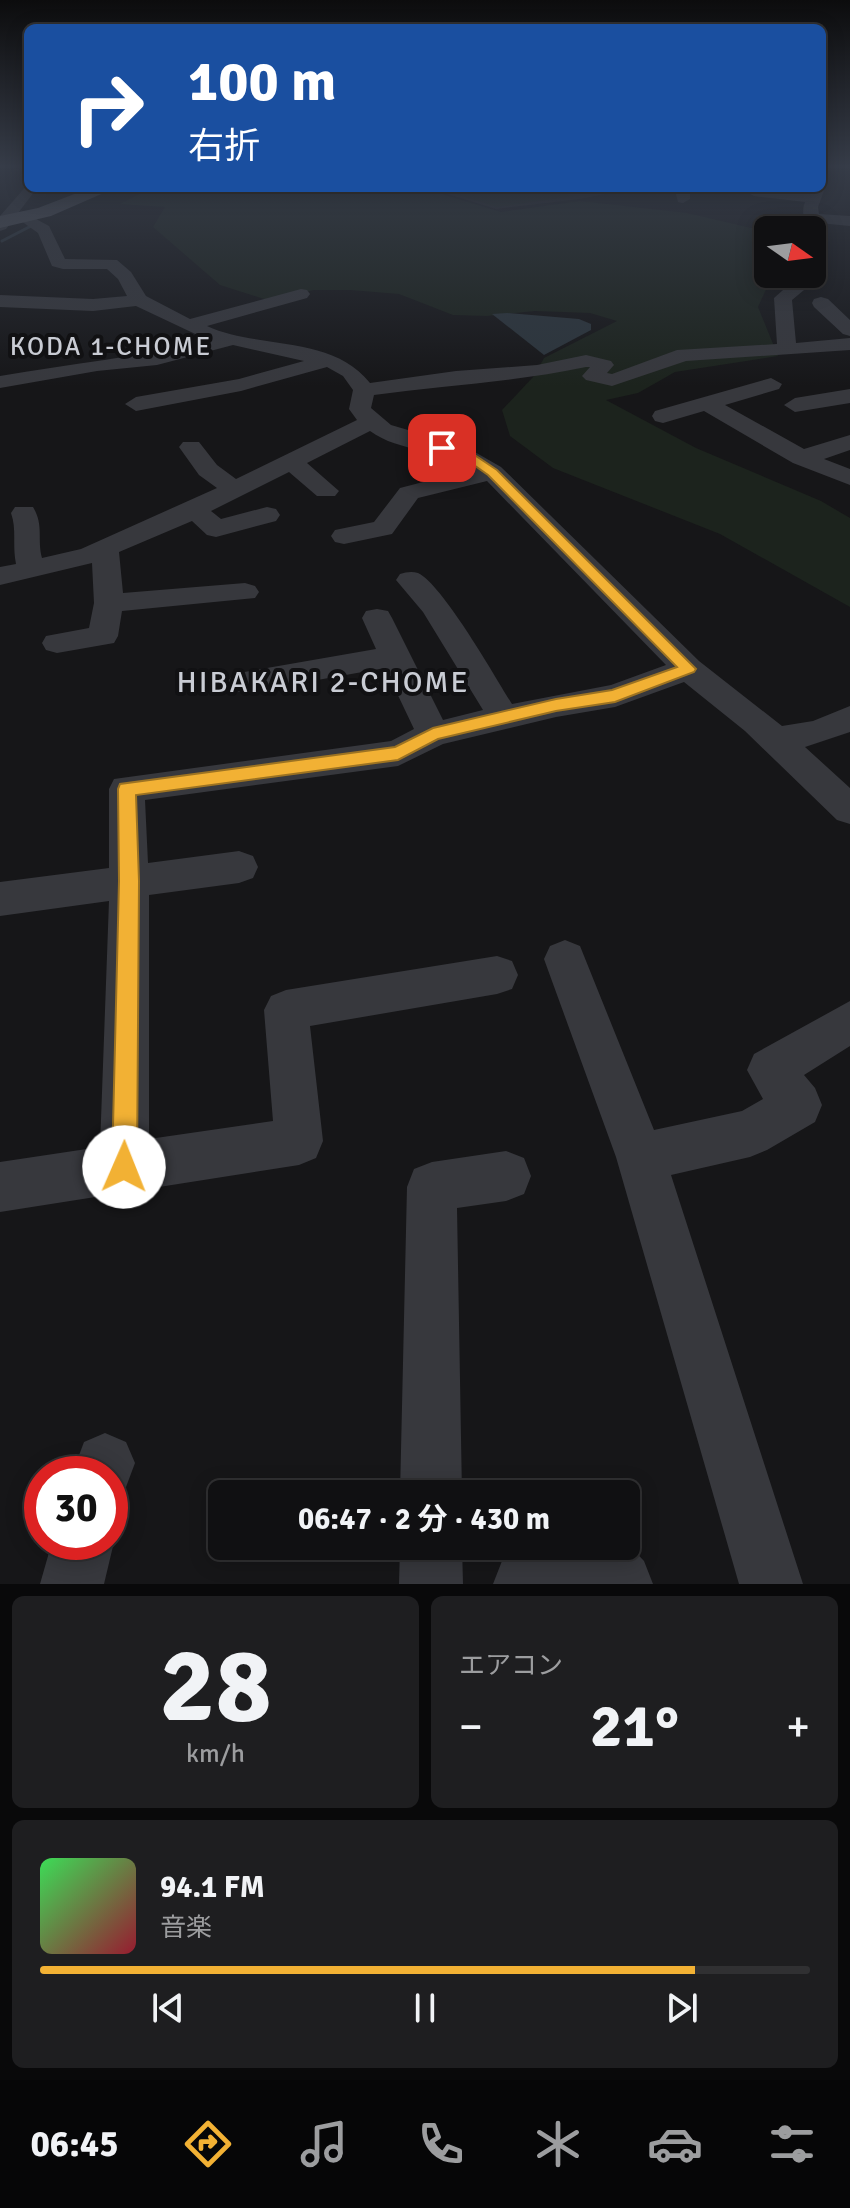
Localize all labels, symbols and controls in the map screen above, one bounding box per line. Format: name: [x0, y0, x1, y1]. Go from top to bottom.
text: 100 m: [188, 47, 336, 116]
icon: right: [56, 56, 160, 160]
text: 右折: [188, 124, 260, 169]
north arrow: [754, 216, 826, 288]
map controls: [754, 216, 826, 288]
district label: KODA 1-CHOME: [10, 331, 212, 363]
pin: [408, 414, 476, 482]
icon: arrive: [420, 426, 464, 470]
district label: HIBAKARI 2-CHOME: [176, 664, 470, 701]
position arrow: [82, 1125, 166, 1209]
speed limit sign: 30: [24, 1456, 128, 1560]
text: 06:47 · 2 分 · 430 m: [298, 1501, 550, 1538]
text: 28: [159, 1622, 272, 1750]
text: エアコン: [459, 1650, 563, 1682]
text: 21°: [590, 1690, 679, 1764]
text: −: [459, 1700, 483, 1754]
text: +: [786, 1700, 810, 1754]
text: km/h: [186, 1738, 245, 1770]
text: 94.1 FM: [160, 1869, 265, 1906]
text: 音楽: [160, 1912, 212, 1944]
icon: previous: [146, 1986, 190, 2030]
icon: pause: [403, 1986, 447, 2030]
icon: next: [660, 1986, 704, 2030]
icon: directions: [180, 2116, 236, 2172]
icon: music: [296, 2116, 352, 2172]
icon: phone: [413, 2116, 469, 2172]
icon: climate: [530, 2116, 586, 2172]
icon: car: [647, 2116, 703, 2172]
icon: filters: [764, 2116, 820, 2172]
text: 06:45: [30, 2122, 119, 2167]

